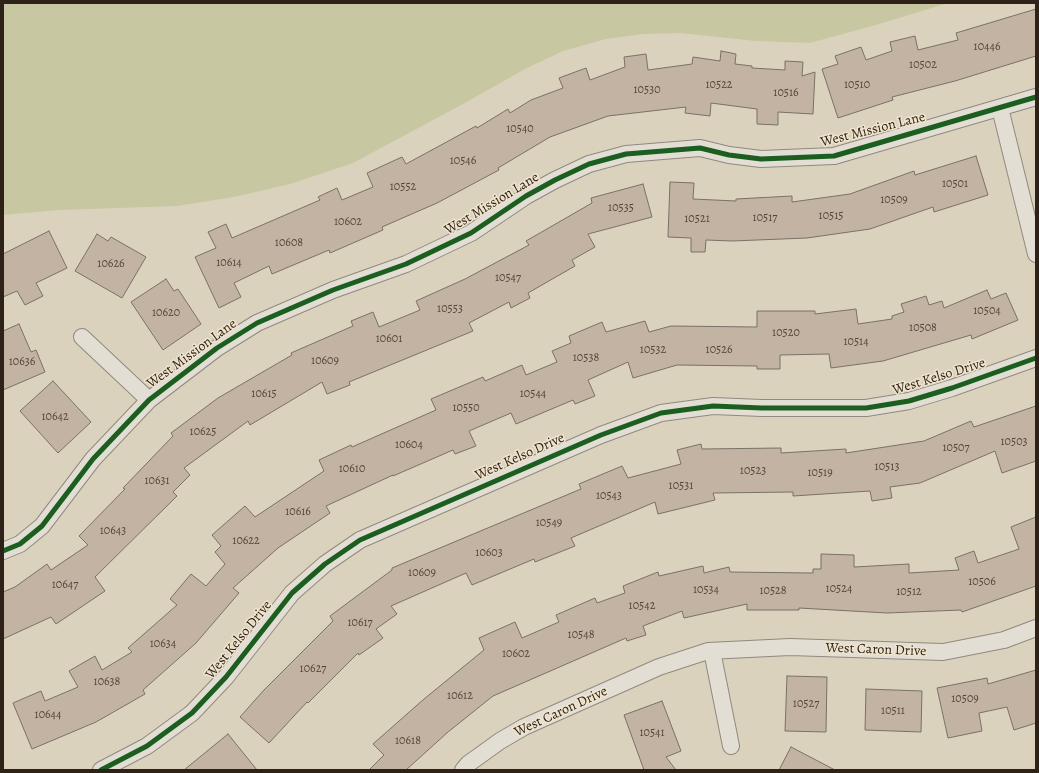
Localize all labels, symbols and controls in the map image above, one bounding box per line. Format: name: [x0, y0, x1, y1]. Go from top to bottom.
house number: 10446: [974, 40, 1000, 54]
house number: 10502: [909, 58, 937, 72]
house number: 10522: [705, 78, 733, 92]
house number: 10510: [844, 78, 870, 92]
house number: 10530: [633, 83, 661, 97]
house number: 10516: [773, 86, 799, 100]
street label: West Mission Lane: [819, 109, 927, 151]
house number: 10540: [506, 122, 534, 136]
house number: 10546: [450, 154, 476, 168]
street label: West Mission Lane: [442, 169, 542, 239]
house number: 10501: [942, 177, 968, 191]
house number: 10552: [390, 180, 416, 194]
house number: 10509: [880, 193, 908, 207]
house number: 10535: [608, 201, 634, 215]
house number: 10515: [819, 209, 843, 223]
house number: 10517: [753, 211, 777, 225]
house number: 10521: [684, 212, 710, 226]
house number: 10602: [334, 215, 362, 229]
house number: 10608: [275, 236, 303, 250]
house number: 10614: [216, 256, 242, 270]
house number: 10626: [97, 257, 125, 271]
house number: 10547: [495, 271, 521, 285]
house number: 10553: [437, 302, 463, 316]
house number: 10504: [973, 304, 1001, 318]
house number: 10620: [152, 306, 180, 320]
street label: West Mission Lane: [144, 316, 240, 392]
house number: 10508: [909, 321, 937, 335]
house number: 10520: [772, 326, 800, 340]
house number: 10601: [376, 332, 402, 346]
house number: 10514: [843, 335, 869, 349]
house number: 10532: [640, 343, 666, 357]
house number: 10526: [706, 343, 732, 357]
house number: 10538: [573, 351, 599, 365]
house number: 10609: [311, 354, 339, 368]
house number: 10636: [9, 355, 35, 369]
street label: West Kelso Drive: [891, 355, 987, 399]
house number: 10615: [251, 387, 277, 401]
house number: 10544: [520, 387, 546, 401]
house number: 10550: [452, 401, 480, 415]
house number: 10642: [41, 410, 69, 424]
house number: 10625: [190, 425, 216, 439]
street label: West Kelso Drive: [473, 430, 567, 484]
house number: 10503: [1000, 435, 1028, 449]
house number: 10604: [395, 438, 423, 452]
house number: 10507: [942, 441, 970, 455]
house number: 10513: [875, 460, 899, 474]
house number: 10610: [339, 462, 365, 476]
house number: 10523: [740, 464, 766, 478]
house number: 10519: [807, 466, 833, 480]
house number: 10631: [144, 474, 170, 488]
house number: 10531: [669, 479, 693, 493]
house number: 10543: [596, 489, 622, 503]
house number: 10616: [285, 505, 311, 519]
house number: 10549: [536, 516, 562, 530]
house number: 10643: [100, 524, 126, 538]
house number: 10622: [232, 534, 260, 548]
house number: 10603: [475, 546, 503, 560]
house number: 10609: [408, 566, 436, 580]
house number: 10506: [968, 575, 996, 589]
house number: 10647: [52, 578, 78, 592]
house number: 10524: [826, 582, 852, 596]
house number: 10534: [693, 583, 719, 597]
house number: 10528: [759, 584, 787, 598]
house number: 10512: [896, 585, 922, 599]
street label: West Kelso Drive: [202, 597, 276, 683]
house number: 10542: [629, 599, 655, 613]
house number: 10617: [347, 616, 373, 630]
house number: 10548: [568, 628, 594, 642]
house number: 10634: [150, 637, 176, 651]
street label: West Caron Drive: [825, 640, 927, 660]
house number: 10602: [502, 647, 530, 661]
house number: 10627: [300, 662, 326, 676]
house number: 10638: [94, 675, 120, 689]
street label: West Caron Drive: [512, 683, 610, 741]
house number: 10612: [447, 689, 473, 703]
house number: 10509: [951, 692, 979, 706]
house number: 10527: [793, 697, 819, 711]
house number: 10511: [881, 704, 905, 718]
house number: 10644: [35, 708, 61, 722]
house number: 10541: [639, 726, 665, 740]
house number: 10618: [395, 734, 421, 748]

